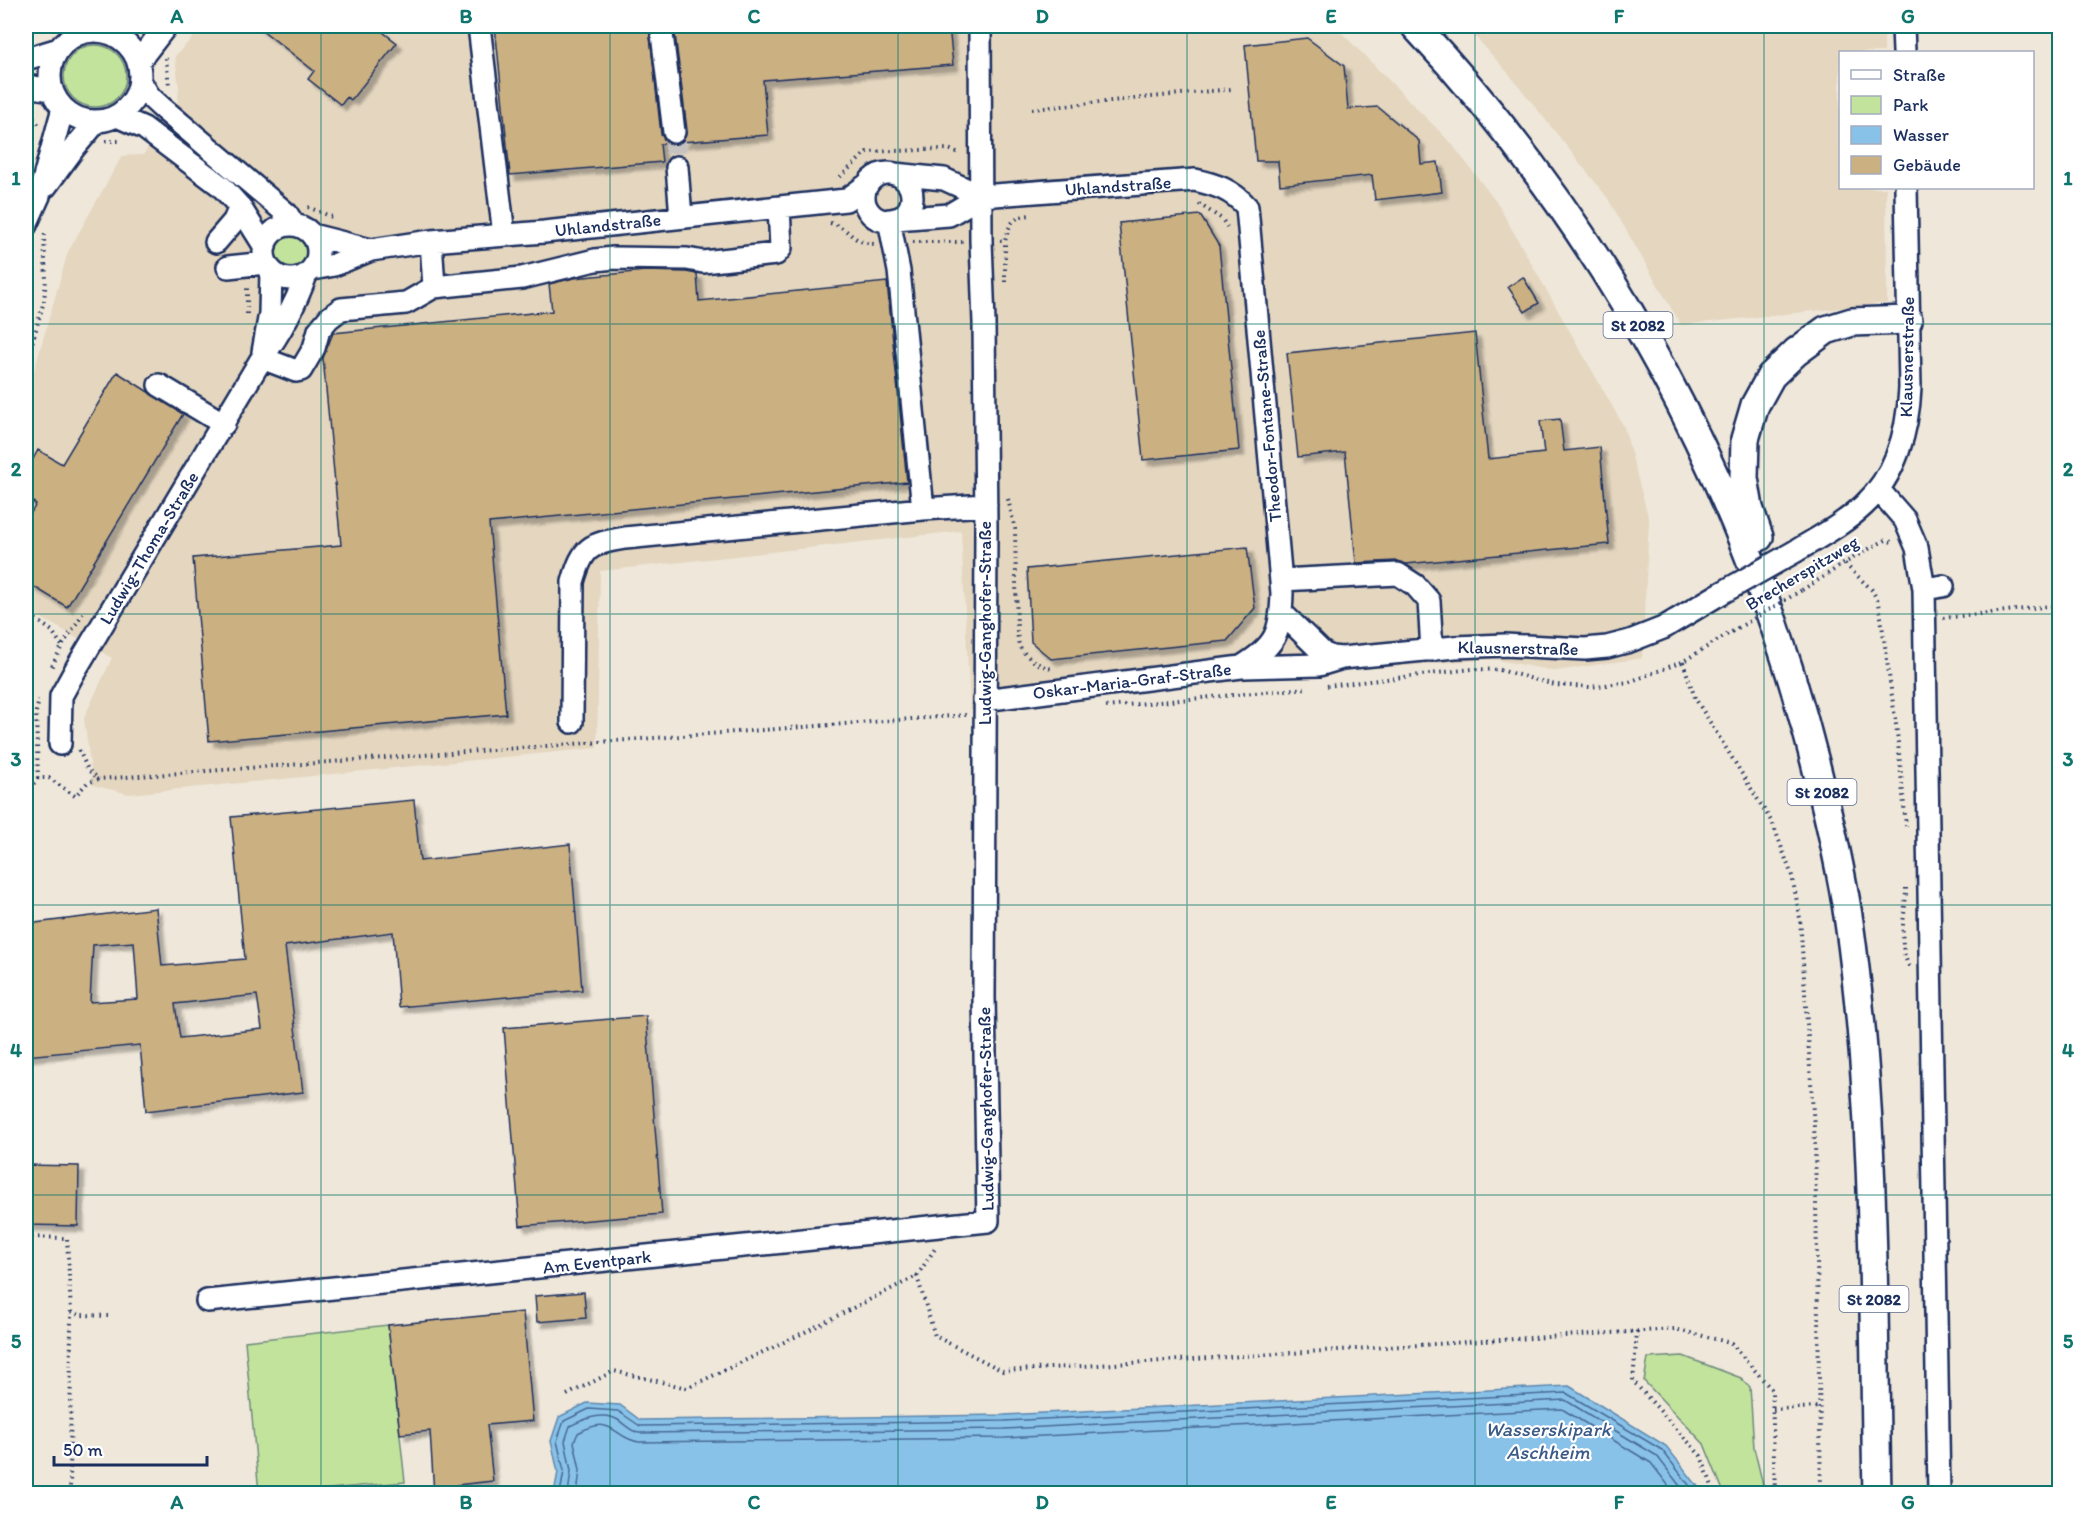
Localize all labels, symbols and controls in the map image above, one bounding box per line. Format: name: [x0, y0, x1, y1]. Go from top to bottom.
text: A: [170, 4, 184, 28]
text: B: [460, 4, 473, 28]
text: C: [748, 4, 761, 28]
text: D: [1035, 4, 1049, 28]
text: E: [1325, 4, 1337, 28]
text: F: [1614, 4, 1625, 28]
text: G: [1901, 4, 1915, 28]
legend: [1839, 51, 2034, 189]
text: Straße: [1893, 64, 1946, 86]
text: Park: [1893, 94, 1928, 116]
text: Wasser: [1893, 124, 1950, 146]
text: Gebäude: [1893, 154, 1961, 176]
text: 1: [11, 166, 21, 190]
text: 1: [2063, 166, 2073, 190]
street label: Uhlandstraße: [1064, 171, 1172, 201]
street label: Uhlandstraße: [554, 208, 662, 242]
street label: Klausnerstraße: [1895, 296, 1919, 418]
road number: St 2082: [1604, 312, 1672, 338]
street label: Theodor-Fontane-Straße: [1248, 329, 1286, 523]
text: 2: [11, 457, 22, 481]
text: 2: [2063, 457, 2074, 481]
street label: Ludwig-Thoma-Straße: [95, 467, 203, 629]
street label: Ludwig-Ganghofer-Straße: [974, 521, 996, 725]
street label: Brecherspitzweg: [1741, 530, 1863, 615]
street label: Klausnerstraße: [1457, 636, 1579, 660]
street label: Oskar-Maria-Graf-Straße: [1031, 658, 1233, 704]
text: 3: [11, 747, 22, 771]
text: 3: [2063, 747, 2074, 771]
road number: St 2082: [1788, 779, 1856, 805]
street label: Ludwig-Ganghofer-Straße: [973, 1007, 999, 1211]
text: 4: [10, 1038, 22, 1062]
text: 4: [2062, 1038, 2074, 1062]
street label: Am Eventpark: [542, 1245, 653, 1279]
road number: St 2082: [1840, 1286, 1908, 1312]
text: 5: [11, 1329, 22, 1353]
text: 5: [2063, 1329, 2074, 1353]
water label: Wasserskipark Aschheim: [1485, 1417, 1612, 1464]
scale bar: [54, 1429, 207, 1467]
text: 50 m: [63, 1439, 103, 1461]
text: A: [170, 1490, 184, 1514]
text: B: [460, 1490, 473, 1514]
text: C: [748, 1490, 761, 1514]
text: D: [1035, 1490, 1049, 1514]
text: E: [1325, 1490, 1337, 1514]
text: F: [1614, 1490, 1625, 1514]
text: G: [1901, 1490, 1915, 1514]

